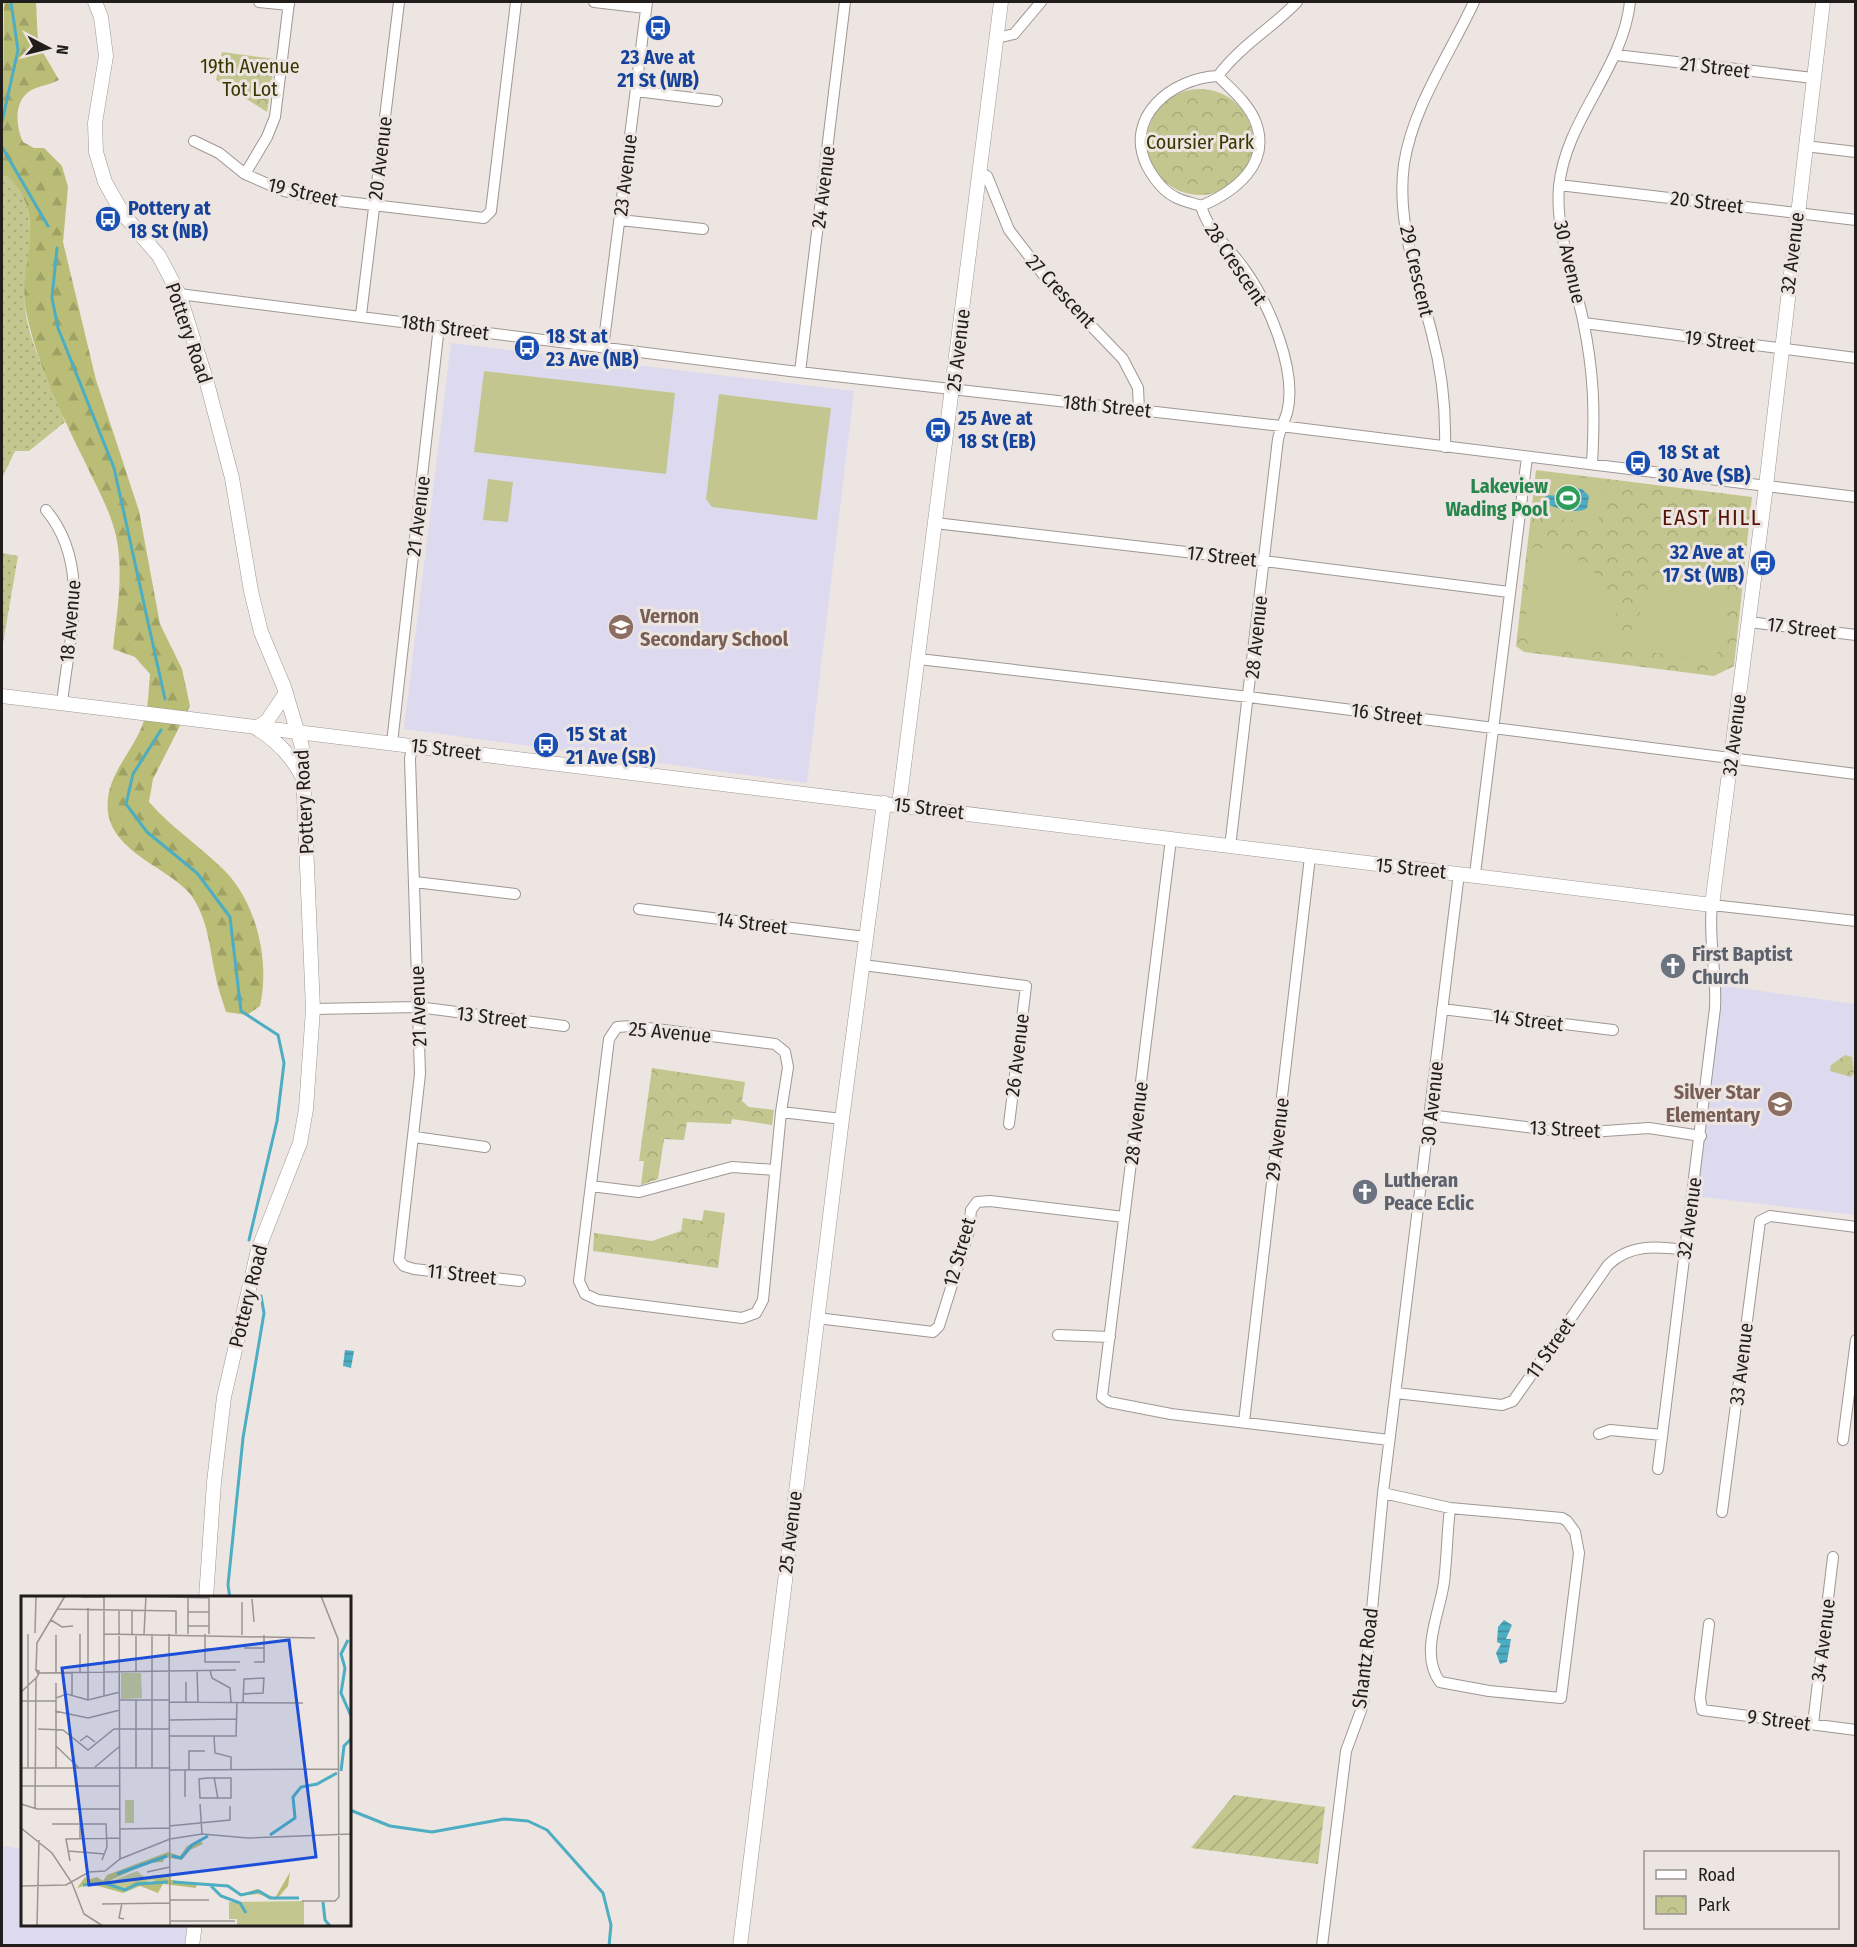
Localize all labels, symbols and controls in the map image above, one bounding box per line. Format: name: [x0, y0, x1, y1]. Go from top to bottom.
bus stop icon: 23 Ave at 21 St (WB): [643, 13, 673, 43]
north arrow: [18, 18, 78, 78]
text: N: [52, 44, 72, 56]
place label: 23 Ave at 21 St (WB): [616, 45, 699, 92]
street label: 21 Street: [1679, 51, 1752, 83]
park label: 19th Avenue Tot Lot: [200, 54, 300, 101]
street label: 20 Avenue: [363, 115, 397, 201]
park label: Coursier Park: [1146, 130, 1255, 154]
street label: 23 Avenue: [608, 133, 642, 217]
street label: 24 Avenue: [806, 144, 840, 230]
street label: 19 Street: [266, 172, 341, 212]
street label: 20 Street: [1669, 186, 1745, 218]
place label: Pottery at 18 St (NB): [128, 196, 212, 243]
bus stop icon: Pottery at 18 St (NB): [93, 204, 123, 234]
street label: 32 Avenue: [1775, 211, 1809, 295]
street label: 30 Avenue: [1549, 218, 1591, 306]
street label: 28 Crescent: [1200, 219, 1272, 310]
street label: 29 Crescent: [1395, 223, 1439, 319]
street label: 27 Crescent: [1021, 249, 1101, 333]
street label: Pottery Road: [161, 279, 217, 387]
street label: 25 Avenue: [941, 307, 975, 393]
street label: 18th Street: [399, 309, 491, 345]
place label: 18 St at 23 Ave (NB): [545, 324, 638, 371]
street label: 19 Street: [1683, 325, 1757, 357]
bus stop icon: 18 St at 23 Ave (NB): [512, 333, 542, 363]
street label: 18th Street: [1062, 389, 1153, 423]
place label: 25 Ave at 18 St (EB): [957, 406, 1035, 453]
bus stop icon: 25 Ave at 18 St (EB): [923, 415, 953, 445]
place label: 18 St at 30 Ave (SB): [1657, 440, 1751, 487]
bus stop icon: 18 St at 30 Ave (SB): [1623, 448, 1653, 478]
street label: 21 Avenue: [401, 474, 435, 558]
place label: Lakeview Wading Pool: [1445, 474, 1549, 521]
sports icon: Lakeview Wading Pool: [1553, 483, 1583, 513]
district label: EAST HILL: [1662, 504, 1762, 531]
street label: 17 Street: [1186, 540, 1258, 572]
place label: 32 Ave at 17 St (WB): [1663, 540, 1745, 587]
bus stop icon: 32 Ave at 17 St (WB): [1748, 548, 1778, 578]
street label: 18 Avenue: [54, 579, 86, 663]
street label: 28 Avenue: [1240, 594, 1272, 680]
place label: Vernon Secondary School: [639, 604, 789, 651]
school or university icon: Vernon Secondary School: [606, 612, 636, 642]
street label: 17 Street: [1766, 612, 1839, 644]
street label: 32 Avenue: [1717, 693, 1751, 777]
street label: 16 Street: [1350, 698, 1424, 730]
place label: 15 St at 21 Ave (SB): [565, 722, 656, 769]
bus stop icon: 15 St at 21 Ave (SB): [531, 730, 561, 760]
street label: 15 Street: [409, 733, 483, 765]
street label: Pottery Road: [289, 749, 319, 855]
street label: 15 Street: [892, 792, 966, 824]
street label: 15 Street: [1375, 852, 1448, 884]
street label: 14 Street: [715, 907, 789, 939]
place label: First Baptist Church: [1692, 942, 1794, 989]
church icon: First Baptist Church: [1658, 951, 1688, 981]
street label: 21 Avenue: [405, 965, 431, 1047]
street label: 13 Street: [455, 1001, 529, 1033]
street label: 14 Street: [1491, 1004, 1565, 1036]
street label: 26 Avenue: [1000, 1012, 1034, 1098]
street label: 25 Avenue: [628, 1016, 712, 1048]
street label: 30 Avenue: [1416, 1060, 1448, 1146]
street label: 28 Avenue: [1119, 1080, 1153, 1166]
place label: Silver Star Elementary: [1666, 1080, 1761, 1127]
school or university icon: Silver Star Elementary: [1765, 1089, 1795, 1119]
street label: 29 Avenue: [1260, 1096, 1294, 1182]
street label: 13 Street: [1529, 1115, 1601, 1143]
place label: Lutheran Peace Eclic: [1384, 1168, 1474, 1215]
street label: 32 Avenue: [1671, 1175, 1707, 1261]
church icon: Lutheran Peace Eclic: [1350, 1177, 1380, 1207]
street label: 12 Street: [938, 1214, 980, 1289]
street label: Pottery Road: [224, 1242, 272, 1350]
street label: 11 Street: [426, 1258, 498, 1290]
street label: 11 Street: [1520, 1312, 1580, 1383]
street label: 33 Avenue: [1724, 1321, 1758, 1407]
street label: 25 Avenue: [773, 1489, 807, 1575]
inset map: [21, 1596, 351, 1926]
street label: 34 Avenue: [1806, 1597, 1840, 1683]
street label: Shantz Road: [1347, 1606, 1383, 1710]
street label: 9 Street: [1746, 1704, 1812, 1736]
legend: [1644, 1851, 1839, 1929]
text: Road: [1698, 1864, 1735, 1886]
text: Park: [1698, 1894, 1731, 1916]

